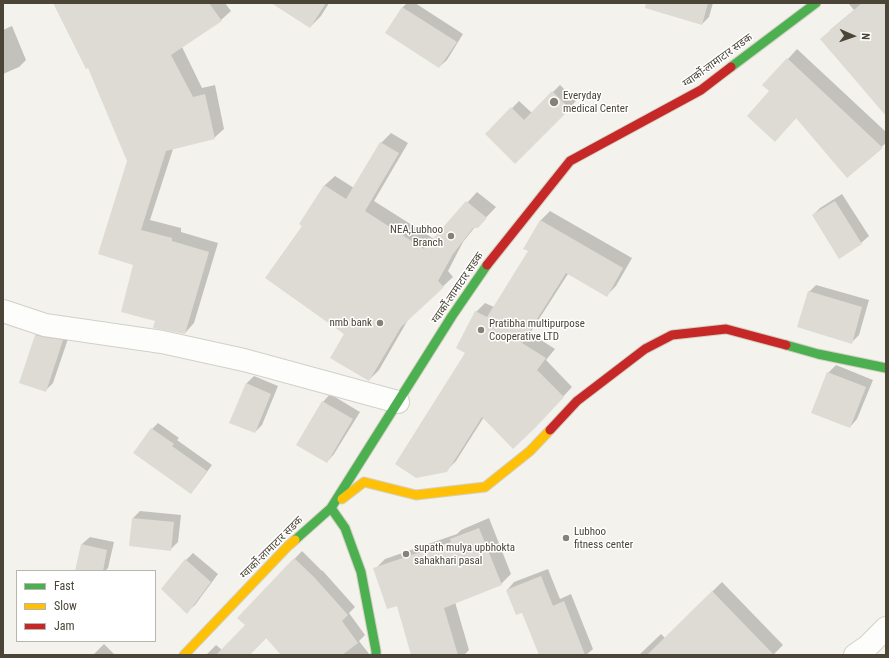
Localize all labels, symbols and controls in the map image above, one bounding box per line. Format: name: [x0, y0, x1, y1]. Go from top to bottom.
north arrow: [833, 16, 873, 56]
street label: ग्वार्को-लामाटार सडक: [681, 31, 755, 91]
text: N: [859, 33, 872, 40]
place label: Everyday medical Center: [563, 89, 628, 115]
marker: Everyday medical Center: [548, 96, 560, 108]
place label: NEA,Lubhoo Branch: [390, 223, 443, 249]
marker: NEA,Lubhoo Branch: [446, 231, 456, 241]
street label: ग्वार्को-लामाटार सडक: [429, 250, 487, 326]
place label: nmb bank: [329, 316, 372, 330]
place label: Pratibha multipurpose Cooperative LTD: [489, 317, 585, 343]
marker: nmb bank: [375, 318, 385, 328]
marker: Pratibha multipurpose Cooperative LTD: [476, 325, 486, 335]
street label: ग्वार्को-लामाटार सडक: [238, 514, 306, 582]
place label: Lubhoo fitness center: [574, 525, 633, 551]
marker: Lubhoo fitness center: [561, 533, 571, 543]
place label: supath mulya upbhokta sahakhari pasal: [414, 541, 515, 567]
marker: supath mulya upbhokta sahakhari pasal: [401, 549, 411, 559]
legend: [16, 570, 156, 642]
text: Fast: [54, 579, 74, 593]
text: Slow: [54, 599, 77, 613]
text: Jam: [54, 619, 75, 633]

